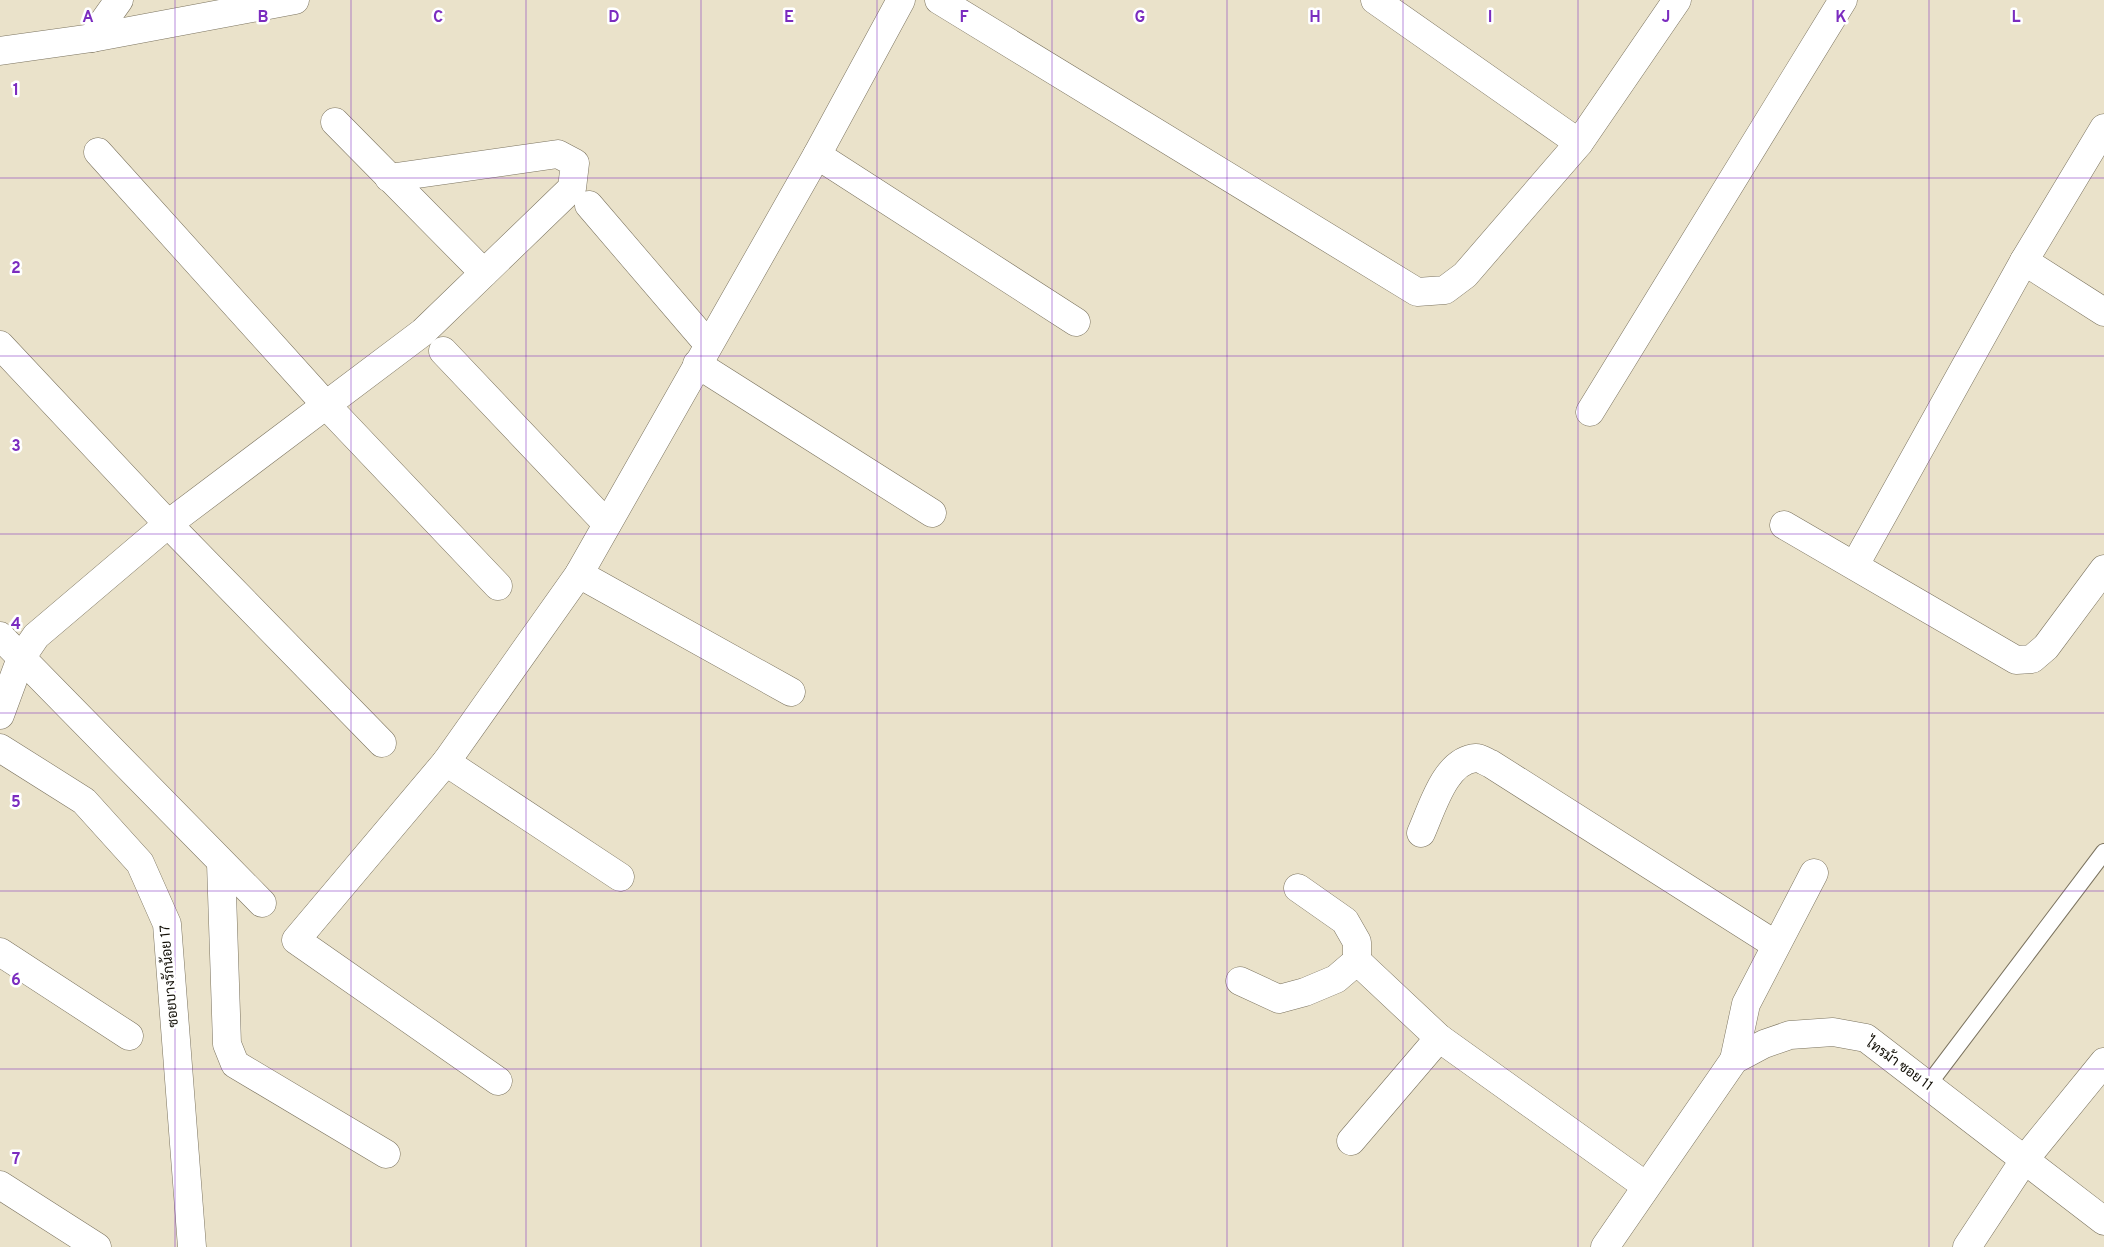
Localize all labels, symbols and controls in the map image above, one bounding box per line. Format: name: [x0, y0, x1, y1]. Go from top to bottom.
text: A: [82, 8, 94, 28]
text: B: [257, 8, 269, 28]
text: C: [433, 8, 443, 28]
text: D: [608, 8, 620, 28]
text: E: [784, 8, 794, 28]
text: F: [959, 8, 969, 28]
text: G: [1135, 8, 1145, 28]
text: H: [1309, 8, 1321, 28]
text: I: [1488, 8, 1492, 28]
text: J: [1662, 8, 1670, 28]
text: K: [1835, 8, 1847, 28]
text: L: [2011, 8, 2021, 28]
text: 1: [13, 81, 19, 101]
text: 2: [11, 259, 21, 279]
text: 3: [11, 437, 21, 457]
text: 4: [11, 615, 21, 635]
text: 5: [11, 793, 21, 813]
street label: ซอยบางรักน้อย 17: [155, 924, 183, 1028]
text: 6: [11, 971, 21, 991]
street label: ไทรม้า ซอย 11: [1861, 1033, 1937, 1095]
text: 7: [12, 1150, 20, 1170]

